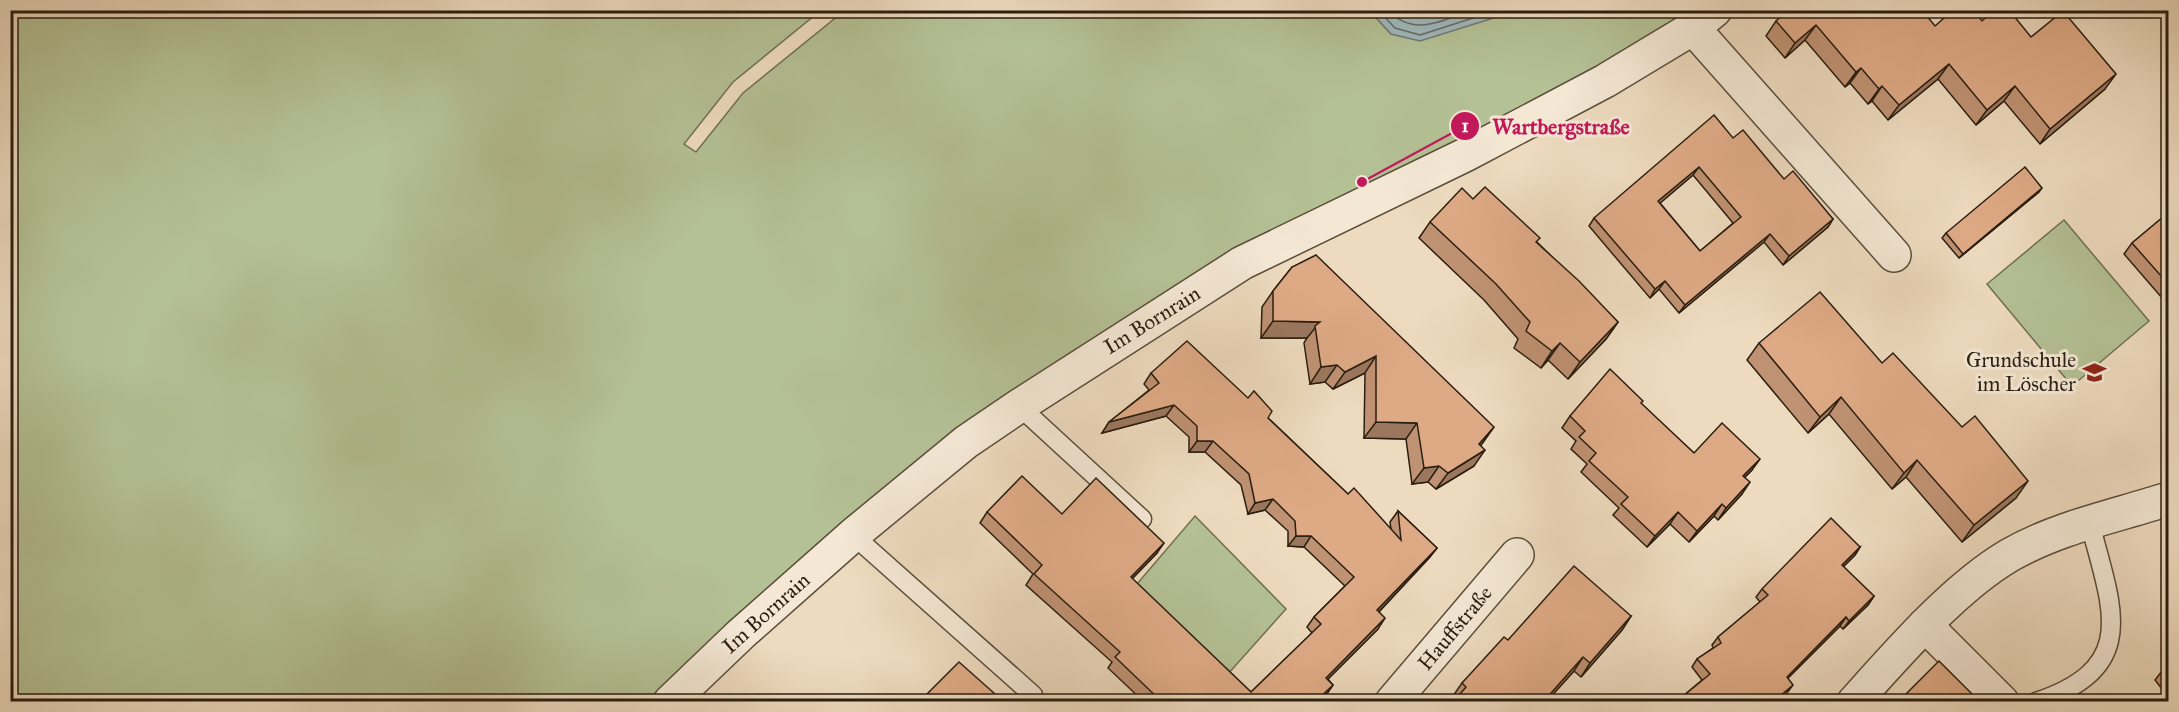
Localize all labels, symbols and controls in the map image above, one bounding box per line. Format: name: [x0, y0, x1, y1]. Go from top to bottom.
callout: Wartbergstraße: [1450, 106, 1641, 146]
text: Wartbergstraße: [1492, 113, 1630, 140]
text: 1: [1461, 115, 1469, 137]
street label: Im Bornrain: [1099, 280, 1205, 360]
place label: Grundschule im Löscher: [1966, 347, 2076, 397]
school or university icon: Grundschule im Löscher: [2081, 359, 2107, 385]
street label: Im Bornrain: [717, 567, 815, 659]
street label: Hauffstraße: [1412, 580, 1498, 676]

